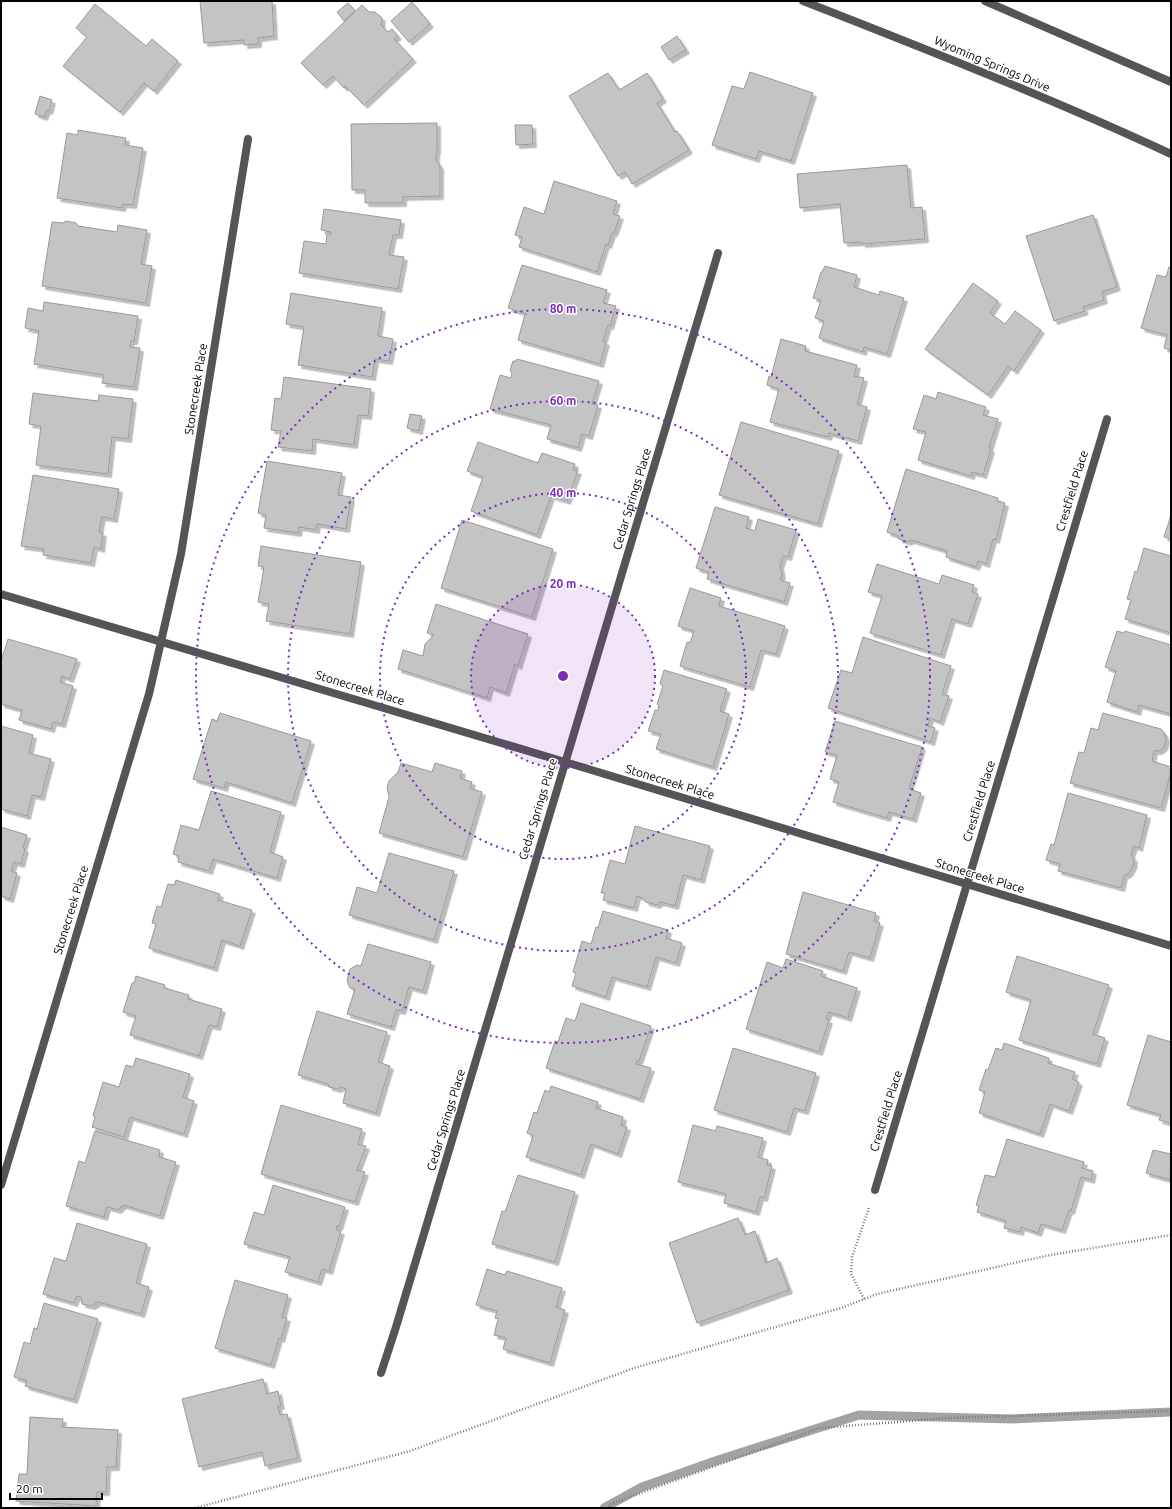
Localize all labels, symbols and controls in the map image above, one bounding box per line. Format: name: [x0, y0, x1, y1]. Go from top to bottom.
street label: Wyoming Springs Drive: [932, 33, 1052, 94]
text: 80 m: [550, 302, 576, 315]
street label: Stonecreek Place: [182, 342, 209, 436]
text: 60 m: [550, 394, 576, 407]
street label: Cedar Springs Place: [610, 446, 653, 551]
street label: Crestfield Place: [1053, 449, 1090, 533]
text: 40 m: [550, 486, 576, 499]
text: 20 m: [550, 577, 576, 590]
street label: Stonecreek Place: [314, 668, 406, 707]
centre of rings: [556, 669, 570, 683]
street label: Cedar Springs Place: [516, 756, 559, 861]
street label: Crestfield Place: [960, 759, 997, 843]
street label: Stonecreek Place: [624, 762, 716, 801]
street label: Stonecreek Place: [934, 856, 1026, 895]
street label: Stonecreek Place: [51, 864, 90, 956]
street label: Cedar Springs Place: [424, 1067, 467, 1172]
street label: Crestfield Place: [867, 1069, 904, 1153]
scale bar: [10, 1475, 102, 1501]
text: 20 m: [16, 1482, 43, 1495]

